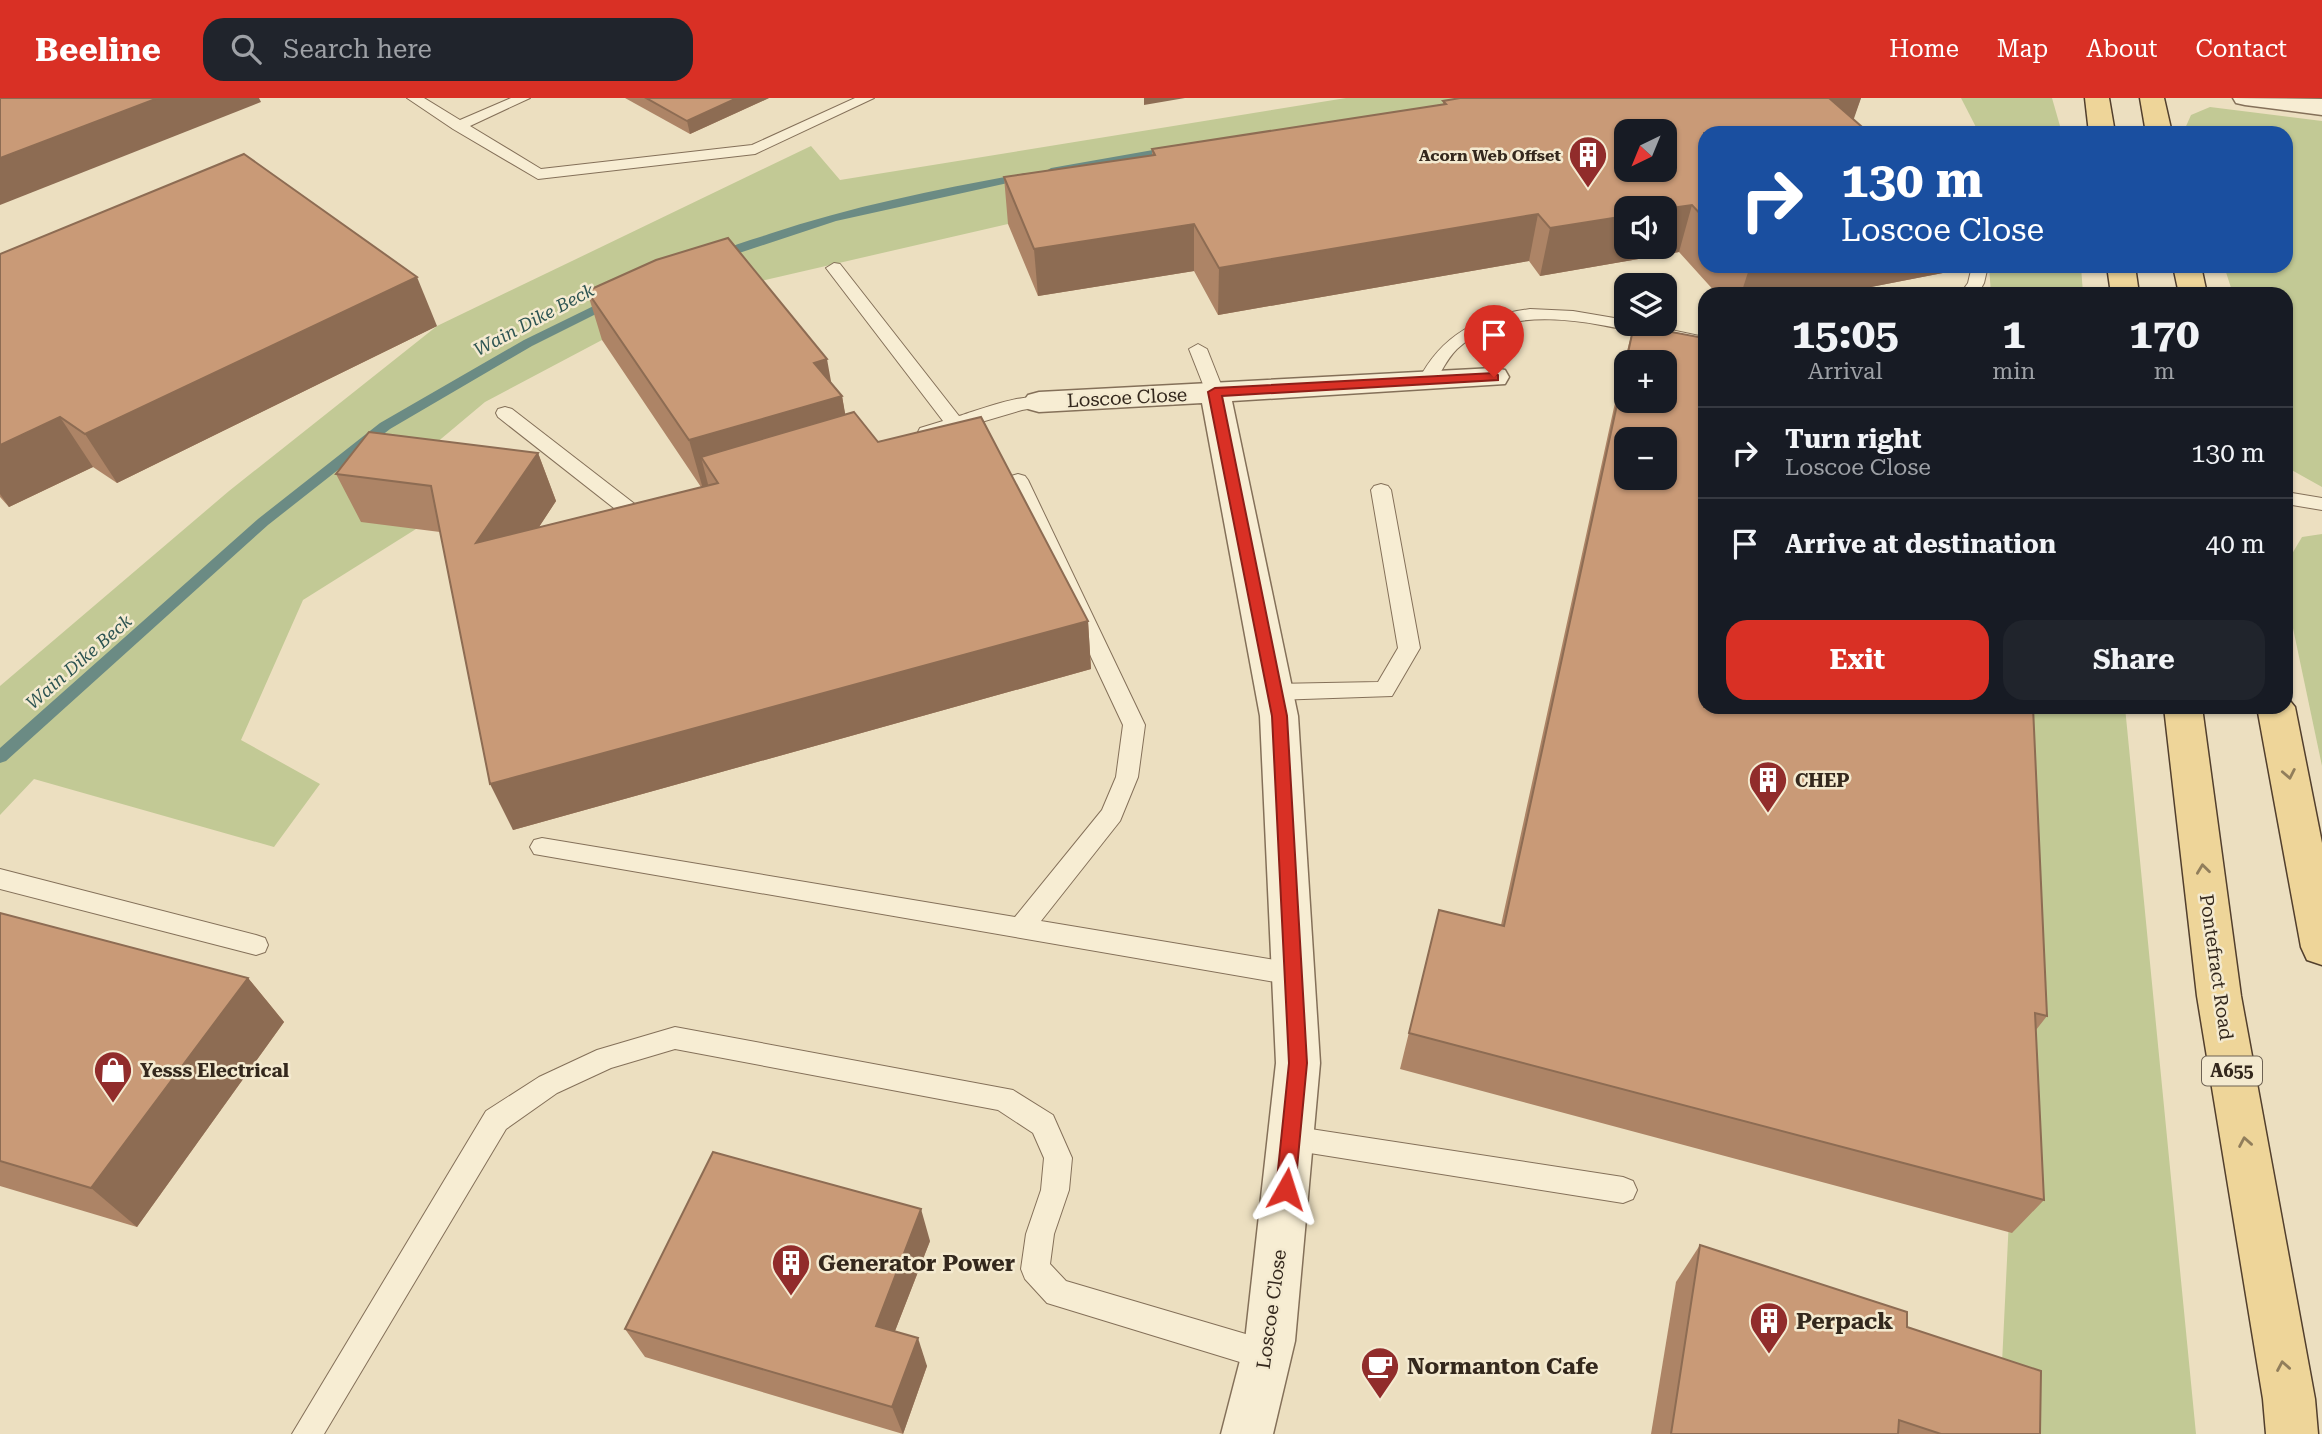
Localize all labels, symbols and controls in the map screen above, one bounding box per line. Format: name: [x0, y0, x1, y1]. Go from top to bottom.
search box: [203, 18, 693, 81]
text: Beeline: [35, 30, 161, 69]
icon: search: [227, 30, 265, 68]
text: Search here: [283, 34, 432, 64]
text: Home: [1889, 35, 1959, 63]
text: Map: [1997, 35, 2048, 63]
text: About: [2086, 35, 2157, 63]
text: Contact: [2195, 35, 2287, 63]
north arrow: [1614, 119, 1676, 182]
map controls: [1614, 119, 1677, 490]
building icon: Acorn Web Offset: [1567, 134, 1609, 189]
place label: Acorn Web Offset: [1419, 146, 1561, 165]
text: 130 m: [1841, 152, 1983, 209]
icon: right: [1726, 154, 1817, 245]
button: sound: [1614, 196, 1677, 259]
text: Loscoe Close: [1841, 211, 2044, 249]
button: layers: [1614, 273, 1677, 336]
water label: Wain Dike Beck: [470, 279, 598, 360]
pin: [1464, 305, 1524, 377]
text: 15:05: [1792, 309, 1899, 358]
text: 1: [2002, 309, 2026, 358]
text: 170: [2129, 309, 2199, 358]
icon: arrive: [1475, 316, 1513, 354]
button: +: [1614, 350, 1677, 413]
text: Arrival: [1808, 358, 1882, 385]
text: min: [1992, 358, 2035, 385]
text: m: [2154, 358, 2175, 385]
street label: Loscoe Close: [1066, 383, 1188, 412]
text: Turn right: [1785, 424, 1921, 454]
button: −: [1614, 427, 1677, 490]
icon: right: [1726, 434, 1764, 472]
text: 130 m: [2191, 438, 2265, 468]
text: Loscoe Close: [1785, 454, 1931, 481]
icon: arrive: [1726, 525, 1764, 563]
text: Arrive at destination: [1785, 529, 2056, 559]
text: 40 m: [2206, 529, 2265, 559]
water label: Wain Dike Beck: [22, 610, 136, 713]
button: Exit: [1726, 620, 1989, 700]
button: Share: [2003, 620, 2265, 700]
building icon: CHEP: [1747, 759, 1789, 814]
one-way arrow: [2281, 768, 2296, 780]
place label: CHEP: [1795, 769, 1850, 792]
one-way arrow: [2196, 863, 2211, 875]
street label: Pontefract Road: [2195, 893, 2238, 1042]
shop icon: Yesss Electrical: [92, 1049, 134, 1104]
road number: A655: [2202, 1056, 2262, 1086]
place label: Yesss Electrical: [140, 1059, 289, 1082]
one-way arrow: [2238, 1136, 2253, 1148]
position arrow: [1249, 1152, 1323, 1226]
building icon: Generator Power: [770, 1242, 812, 1297]
street label: Loscoe Close: [1252, 1248, 1291, 1370]
place label: Generator Power: [818, 1250, 1015, 1277]
building icon: Perpack: [1748, 1300, 1790, 1355]
place label: Perpack: [1796, 1308, 1893, 1335]
cafe icon: Normanton Cafe: [1359, 1345, 1401, 1400]
place label: Normanton Cafe: [1407, 1353, 1599, 1380]
one-way arrow: [2276, 1360, 2291, 1372]

